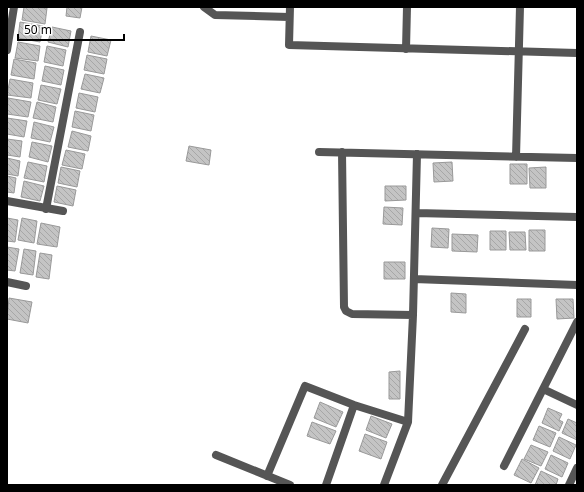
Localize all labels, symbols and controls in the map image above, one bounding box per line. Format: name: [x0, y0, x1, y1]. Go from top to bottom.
scale bar: [18, 16, 124, 42]
text: 50 m: [24, 21, 52, 38]

